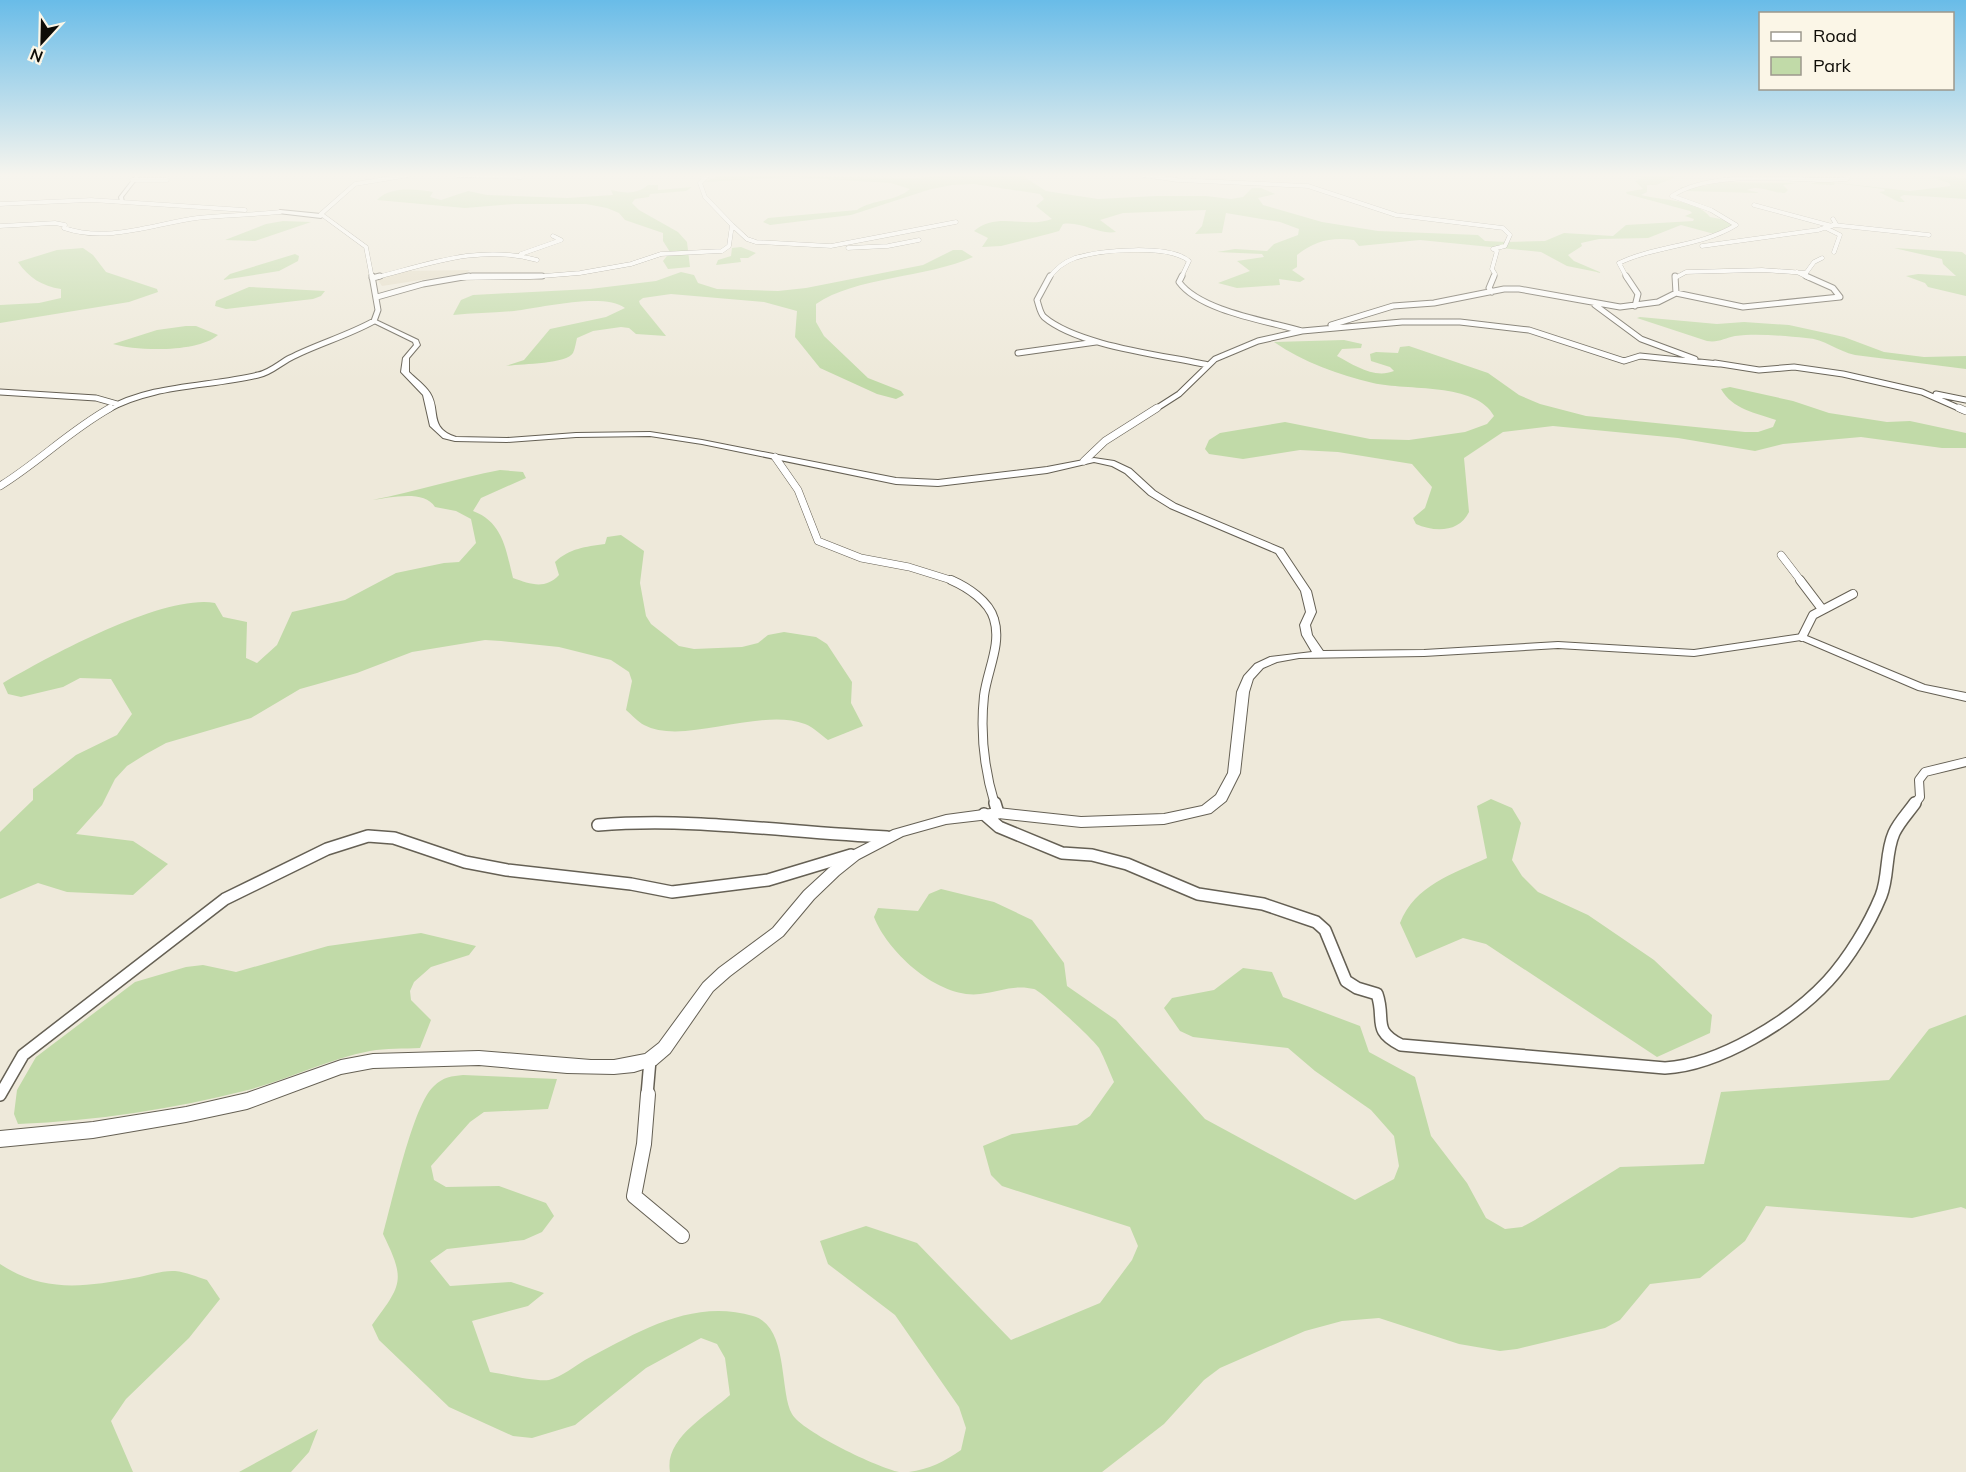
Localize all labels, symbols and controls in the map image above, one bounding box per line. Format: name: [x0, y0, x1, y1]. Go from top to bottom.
north arrow: [12, 12, 72, 72]
legend: [1759, 12, 1954, 90]
text: Road: [1813, 24, 1857, 47]
text: N: [27, 44, 46, 67]
text: Park: [1813, 54, 1852, 77]

